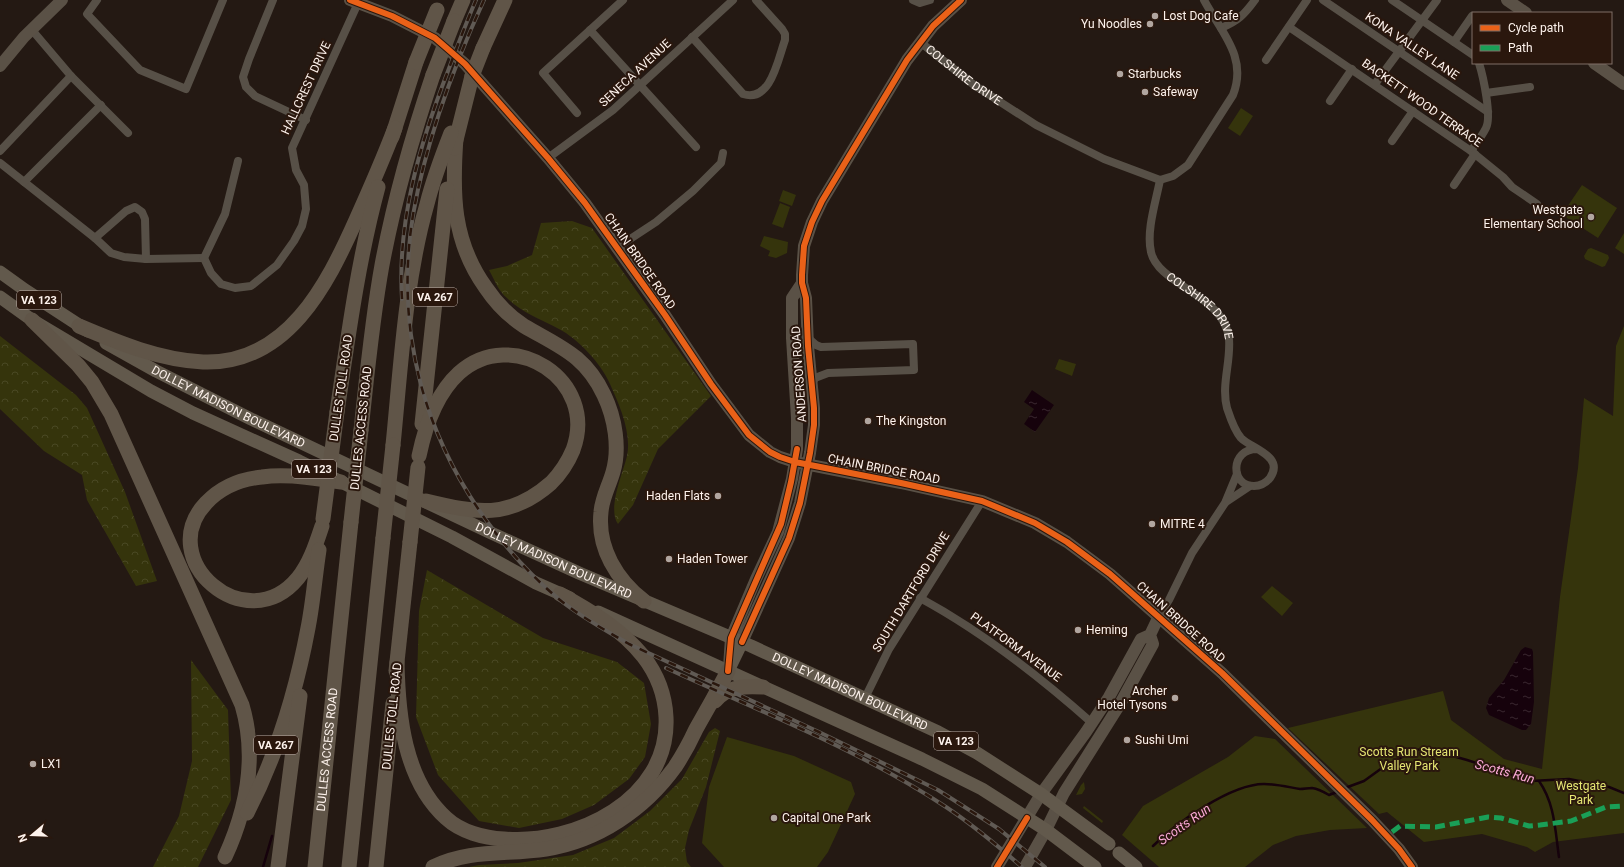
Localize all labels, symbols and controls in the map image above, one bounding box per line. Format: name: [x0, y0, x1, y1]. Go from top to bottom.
place label: Lost Dog Cafe: [1163, 9, 1239, 23]
street label: KONA VALLEY LANE: [1363, 9, 1462, 83]
marker: Lost Dog Cafe: [1150, 11, 1160, 21]
legend: [1472, 12, 1612, 64]
place label: Yu Noodles: [1081, 17, 1142, 31]
marker: Yu Noodles: [1145, 19, 1155, 29]
text: Cycle path: [1508, 21, 1564, 35]
street label: SENECA AVENUE: [596, 36, 674, 110]
street label: HALLCREST DRIVE: [278, 39, 334, 137]
text: Path: [1508, 41, 1533, 55]
street label: COLSHIRE DRIVE: [923, 42, 1005, 108]
street label: BACKETT WOOD TERRACE: [1359, 56, 1485, 150]
place label: Starbucks: [1128, 67, 1182, 81]
marker: Starbucks: [1115, 69, 1125, 79]
place label: Safeway: [1153, 85, 1199, 99]
marker: Safeway: [1140, 87, 1150, 97]
place label: Westgate Elementary School: [1483, 203, 1583, 231]
street label: CHAIN BRIDGE ROAD: [601, 210, 679, 312]
marker: Westgate Elementary School: [1586, 212, 1596, 222]
street label: COLSHIRE DRIVE: [1163, 269, 1236, 340]
road number: VA 267: [413, 288, 457, 306]
road number: VA 123: [17, 291, 61, 309]
street label: ANDERSON ROAD: [789, 325, 809, 423]
street label: DULLES TOLL ROAD: [327, 334, 355, 442]
street label: DOLLEY MADISON BOULEVARD: [149, 363, 308, 451]
street label: DULLES ACCESS ROAD: [348, 365, 374, 490]
place label: The Kingston: [876, 414, 946, 428]
marker: The Kingston: [863, 416, 873, 426]
street label: CHAIN BRIDGE ROAD: [827, 451, 942, 487]
road number: VA 123: [292, 460, 336, 478]
place label: Haden Flats: [646, 489, 710, 503]
marker: Haden Flats: [713, 491, 723, 501]
place label: MITRE 4: [1160, 517, 1205, 531]
marker: MITRE 4: [1147, 519, 1157, 529]
street label: DOLLEY MADISON BOULEVARD: [473, 520, 634, 602]
street label: SOUTH DARTFORD DRIVE: [870, 529, 953, 655]
place label: Haden Tower: [677, 552, 747, 566]
marker: Haden Tower: [664, 554, 674, 564]
street label: CHAIN BRIDGE ROAD: [1134, 579, 1228, 666]
street label: PLATFORM AVENUE: [968, 609, 1064, 685]
place label: Heming: [1086, 623, 1128, 637]
marker: Heming: [1073, 625, 1083, 635]
street label: DOLLEY MADISON BOULEVARD: [770, 650, 930, 733]
street label: DULLES TOLL ROAD: [379, 662, 405, 770]
place label: Archer Hotel Tysons: [1097, 684, 1167, 712]
street label: DULLES ACCESS ROAD: [314, 687, 341, 812]
marker: Archer Hotel Tysons: [1170, 693, 1180, 703]
road number: VA 123: [934, 732, 978, 750]
place label: Sushi Umi: [1135, 733, 1189, 747]
marker: Sushi Umi: [1122, 735, 1132, 745]
road number: VA 267: [254, 736, 298, 754]
park label: Scotts Run Stream Valley Park: [1359, 745, 1459, 773]
water label: Scotts Run: [1474, 756, 1536, 787]
place label: LX1: [41, 757, 62, 771]
marker: LX1: [28, 759, 38, 769]
park label: Westgate Park: [1556, 779, 1606, 807]
water label: Scotts Run: [1155, 801, 1214, 848]
place label: Capital One Park: [782, 811, 872, 825]
marker: Capital One Park: [769, 813, 779, 823]
north arrow: [12, 815, 52, 855]
text: N: [16, 832, 30, 844]

